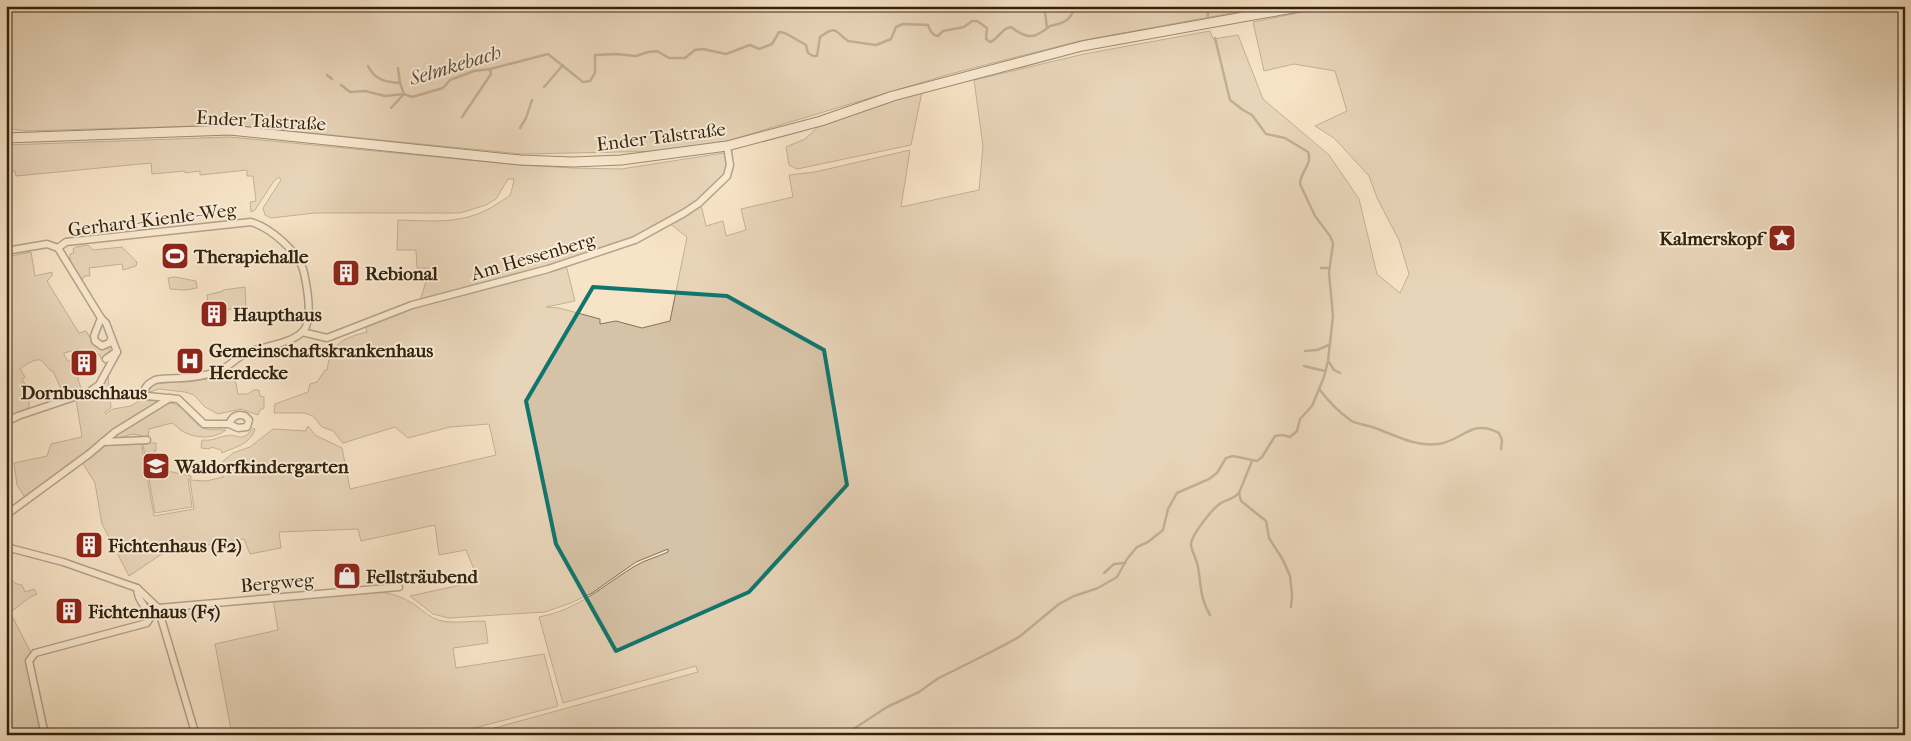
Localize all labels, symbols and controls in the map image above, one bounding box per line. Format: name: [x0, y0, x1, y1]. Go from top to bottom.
water label: Selmkebach: [405, 41, 504, 91]
street label: Ender Talstraße: [195, 107, 327, 135]
street label: Ender Talstraße: [595, 118, 727, 156]
street label: Gerhard-Kienle-Weg: [67, 199, 238, 241]
place icon: Kalmerskopf: [1767, 223, 1797, 253]
street label: Am Hessenberg: [468, 228, 599, 285]
place label: Kalmerskopf: [1659, 228, 1768, 250]
sports icon: Therapiehalle: [160, 241, 190, 271]
place label: Therapiehalle: [193, 246, 309, 268]
building icon: Rebional: [331, 258, 361, 288]
place label: Rebional: [365, 263, 439, 285]
building icon: Haupthaus: [199, 299, 229, 329]
place label: Haupthaus: [233, 304, 322, 326]
place label: Gemeinschaftskrankenhaus Herdecke: [209, 340, 433, 384]
hospital icon: Gemeinschaftskrankenhaus Herdecke: [175, 346, 205, 376]
building icon: Dornbuschhaus: [69, 348, 99, 378]
place label: Dornbuschhaus: [21, 382, 147, 404]
school or university icon: Waldorfkindergarten: [141, 451, 171, 481]
place label: Waldorfkindergarten: [174, 456, 350, 478]
building icon: Fichtenhaus (F2): [74, 530, 104, 560]
place label: Fichtenhaus (F2): [107, 535, 242, 557]
shop icon: Fellsträubend: [332, 561, 362, 591]
place label: Fellsträubend: [365, 566, 479, 588]
street label: Bergweg: [239, 569, 316, 597]
building icon: Fichtenhaus (F5): [54, 596, 84, 626]
place label: Fichtenhaus (F5): [87, 601, 220, 623]

